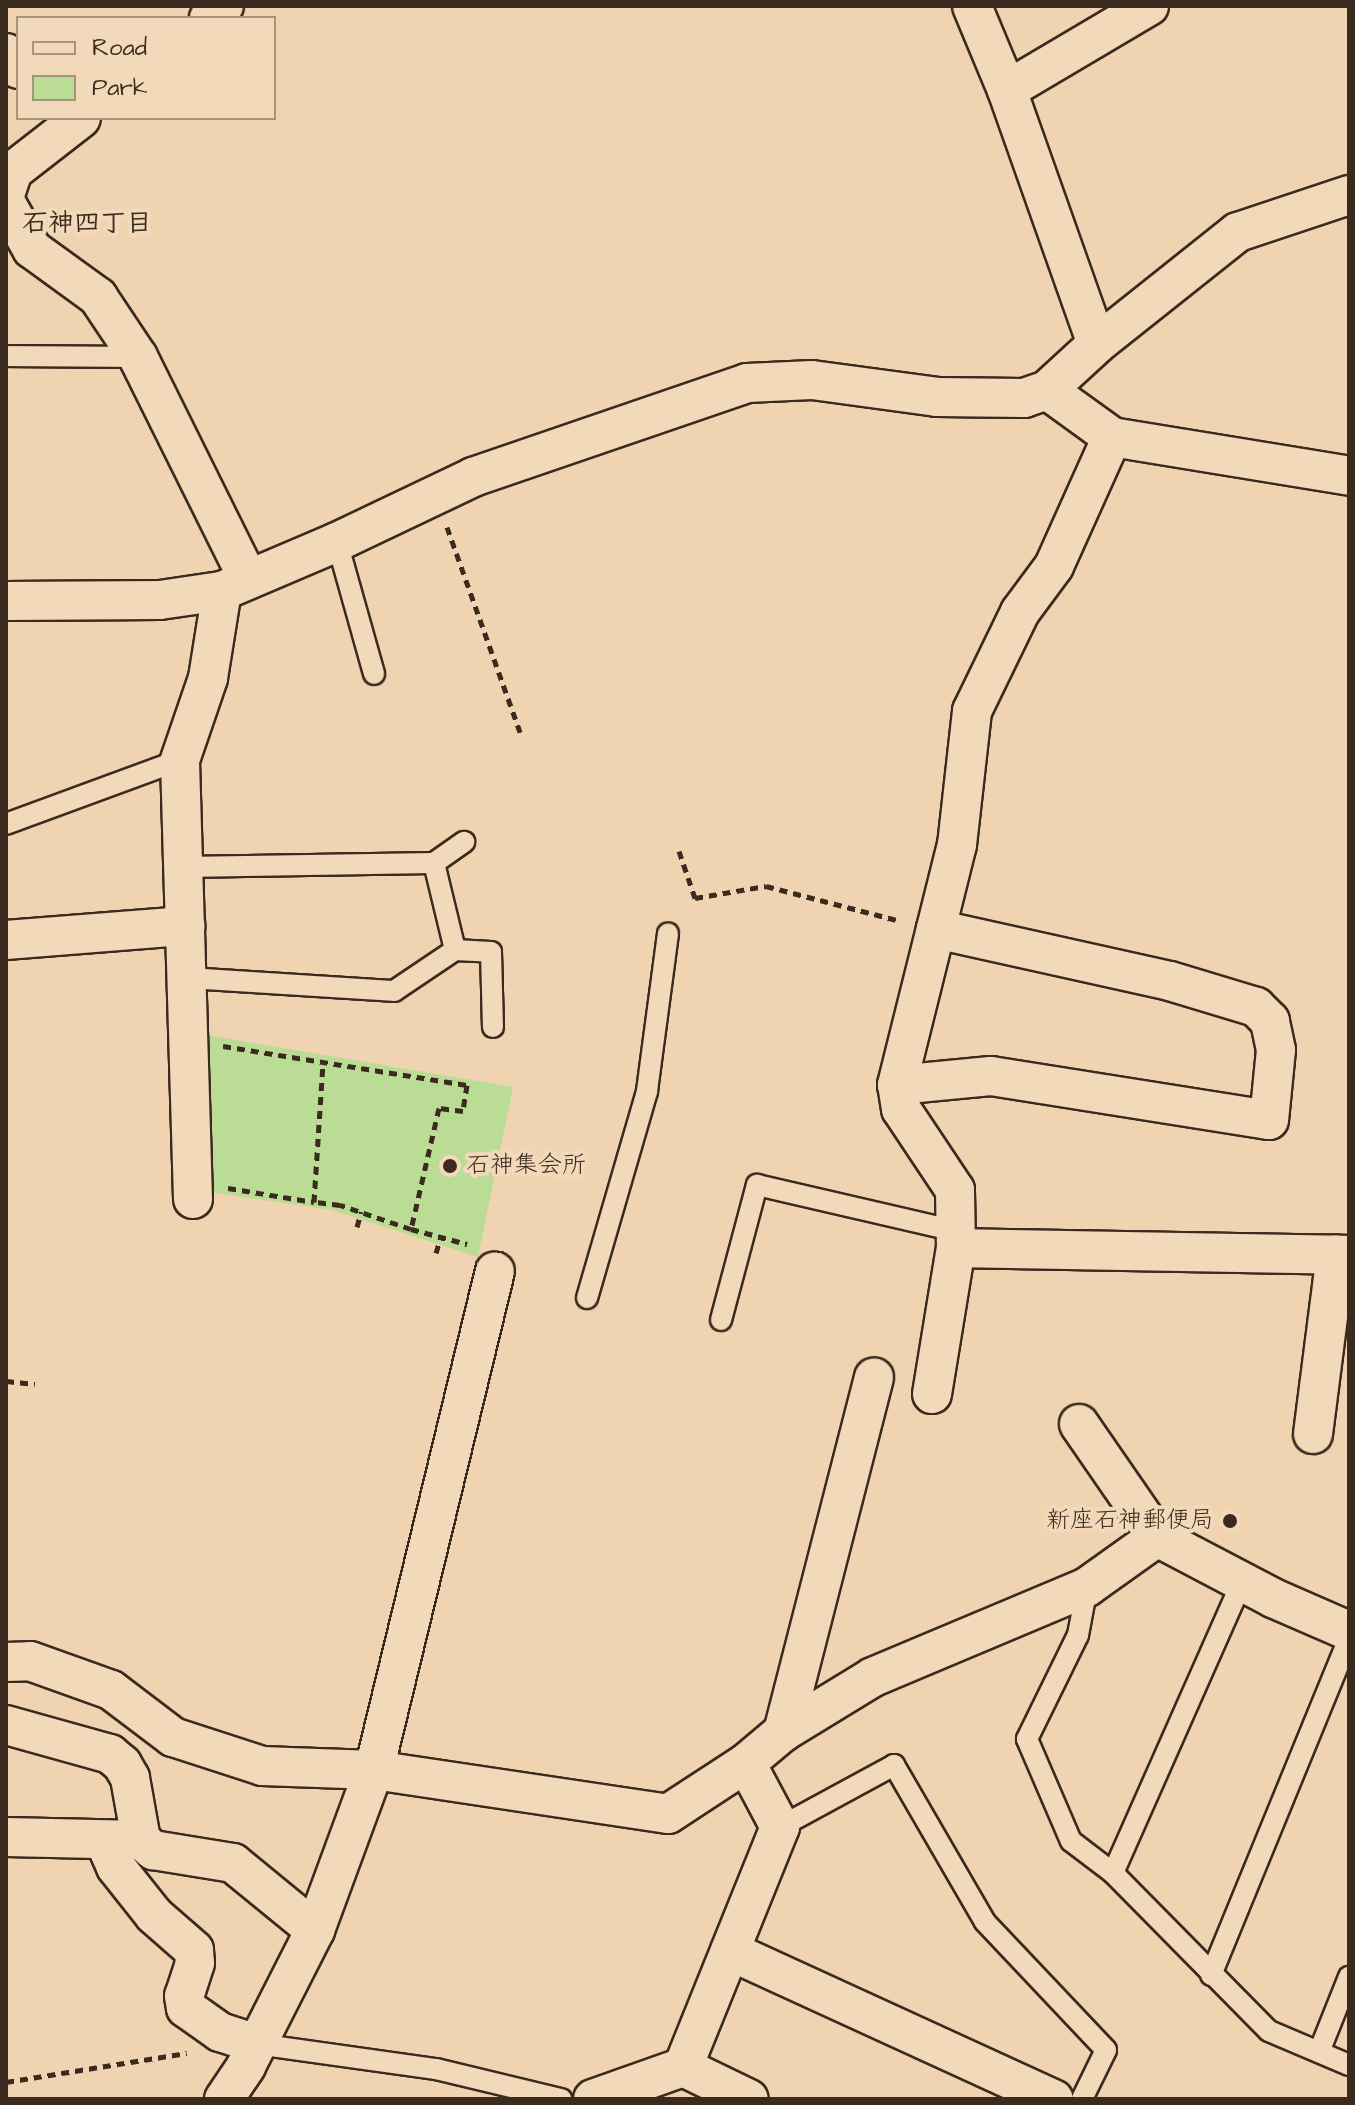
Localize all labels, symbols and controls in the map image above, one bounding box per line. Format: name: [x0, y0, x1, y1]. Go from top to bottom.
legend: [16, 16, 276, 120]
text: Road: [92, 31, 147, 65]
text: Park: [92, 71, 148, 105]
district label: 石神四丁目: [22, 208, 152, 240]
place label: 石神集会所: [466, 1152, 586, 1180]
marker: 石神集会所: [441, 1157, 459, 1175]
place label: 新座石神郵便局: [1046, 1507, 1214, 1535]
marker: 新座石神郵便局: [1221, 1512, 1239, 1530]

